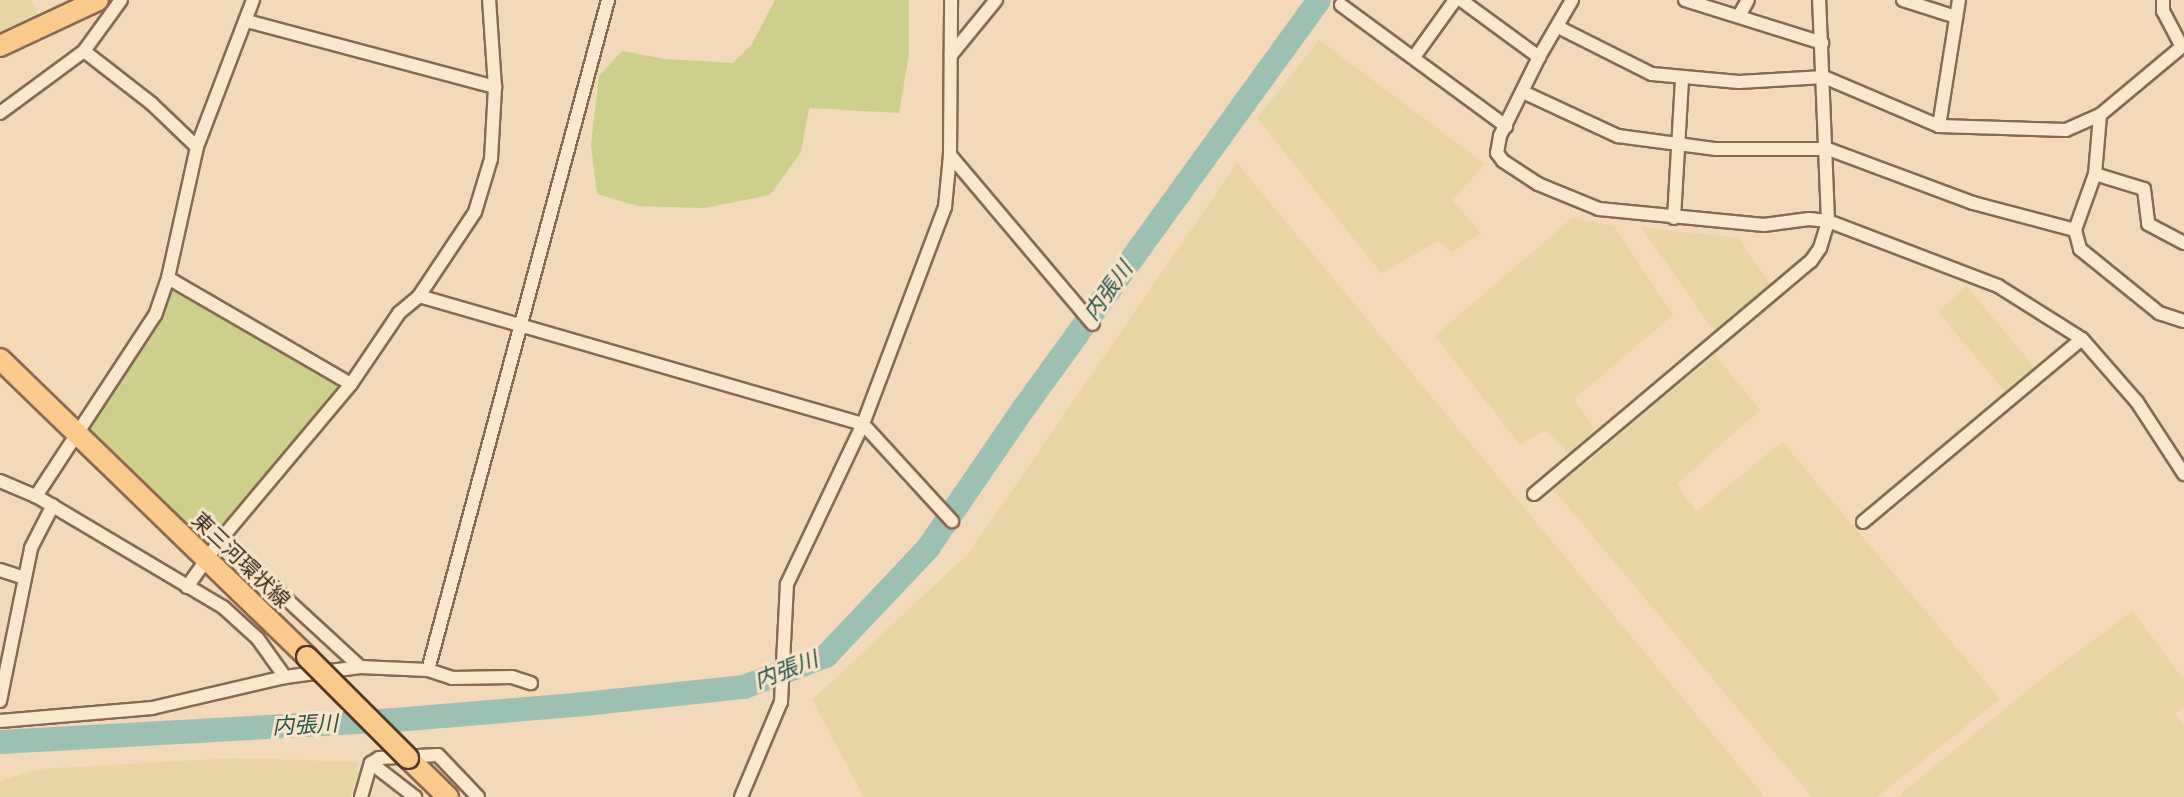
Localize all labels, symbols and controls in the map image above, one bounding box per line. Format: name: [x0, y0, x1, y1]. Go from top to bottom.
water label: 内張川: [1078, 257, 1138, 325]
street label: 東三河環状線: [187, 507, 295, 613]
water label: 内張川: [750, 646, 822, 694]
water label: 内張川: [271, 710, 339, 740]

